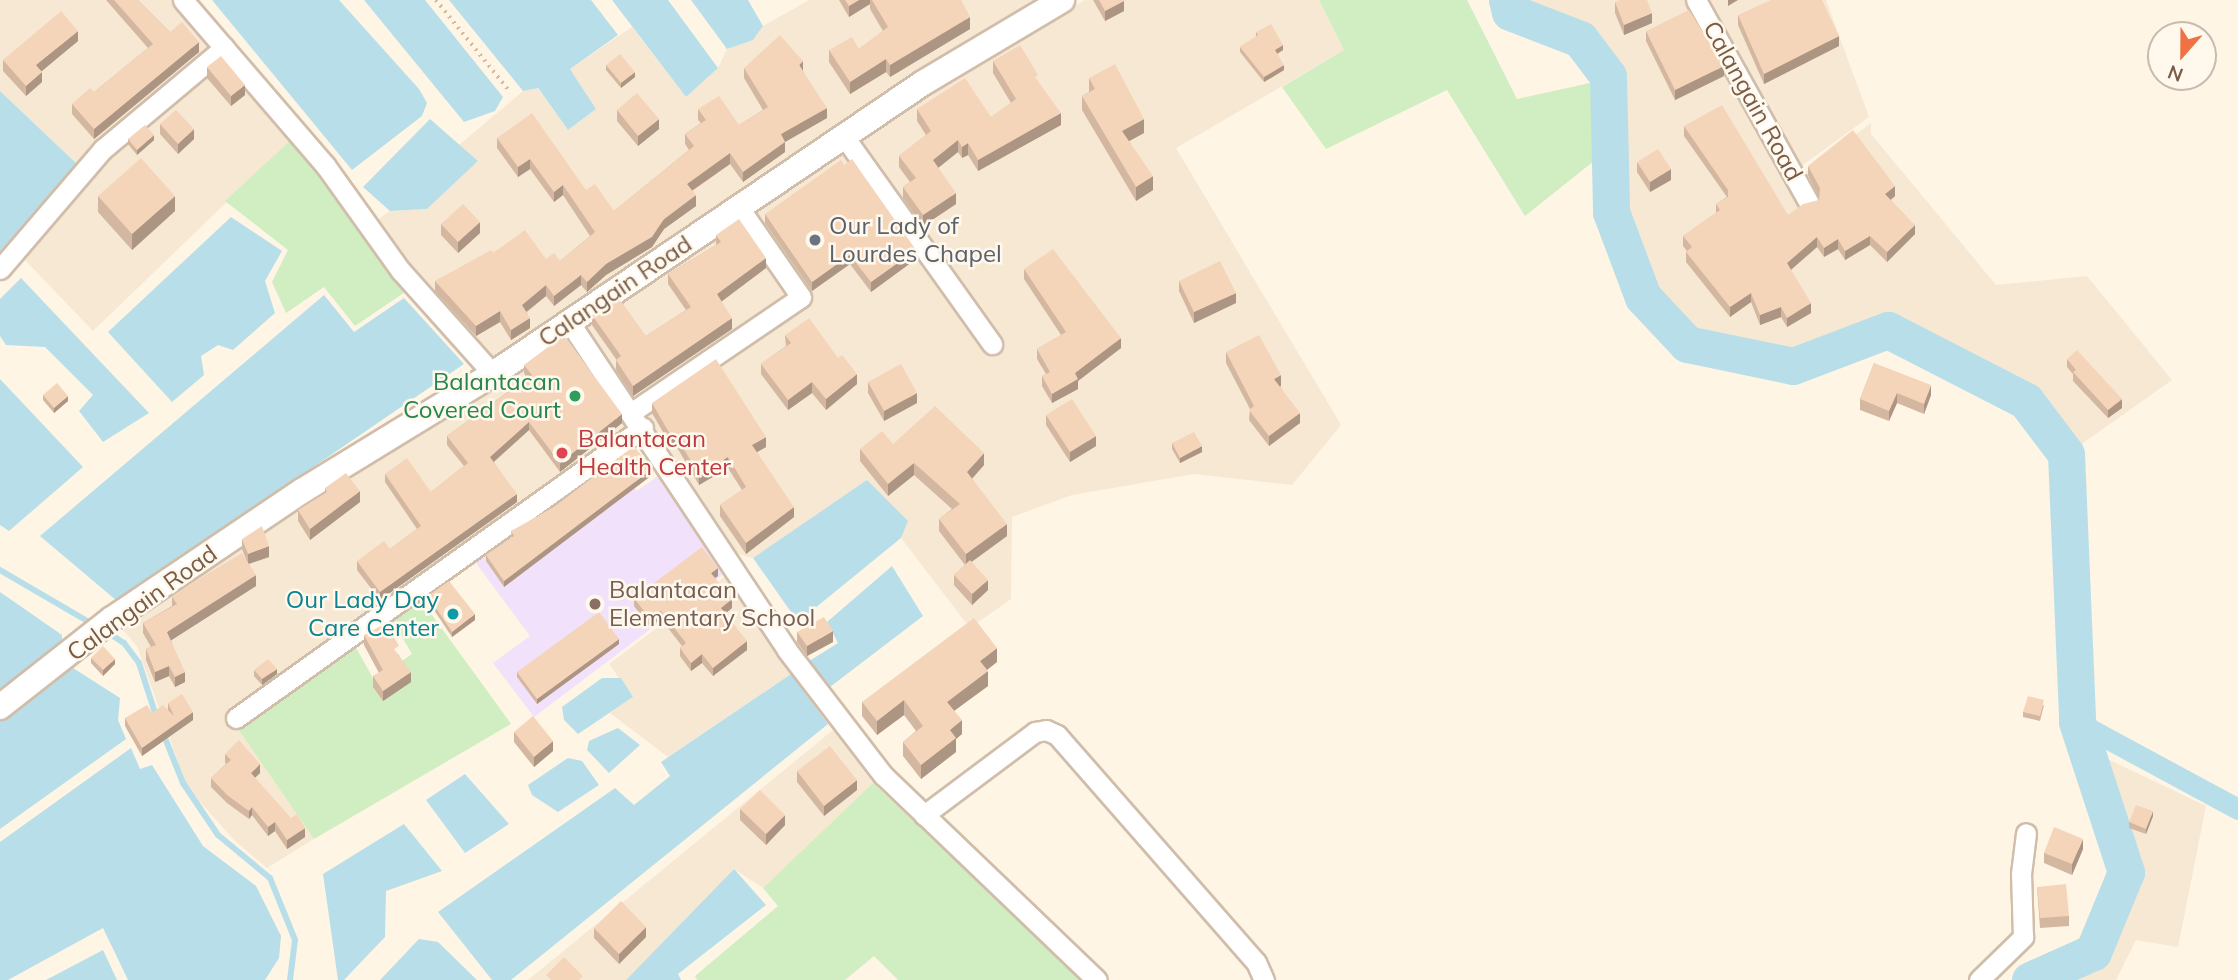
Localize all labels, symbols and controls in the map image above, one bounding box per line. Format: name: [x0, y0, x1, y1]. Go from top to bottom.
street label: Calangain Road: [1697, 16, 1809, 186]
north arrow: [2147, 21, 2217, 91]
text: N: [2164, 60, 2186, 88]
place label: Our Lady of Lourdes Chapel: [829, 212, 1002, 268]
street label: Calangain Road: [533, 229, 697, 353]
marker: Our Lady of Lourdes Chapel: [807, 232, 823, 248]
place label: Balantacan Covered Court: [403, 368, 561, 424]
marker: Balantacan Covered Court: [567, 388, 583, 404]
place label: Balantacan Health Center: [578, 425, 731, 481]
marker: Balantacan Health Center: [552, 443, 572, 463]
street label: Calangain Road: [61, 539, 223, 667]
place label: Balantacan Elementary School: [609, 576, 815, 632]
place label: Our Lady Day Care Center: [286, 586, 439, 642]
marker: Balantacan Elementary School: [587, 596, 603, 612]
marker: Our Lady Day Care Center: [445, 606, 461, 622]

